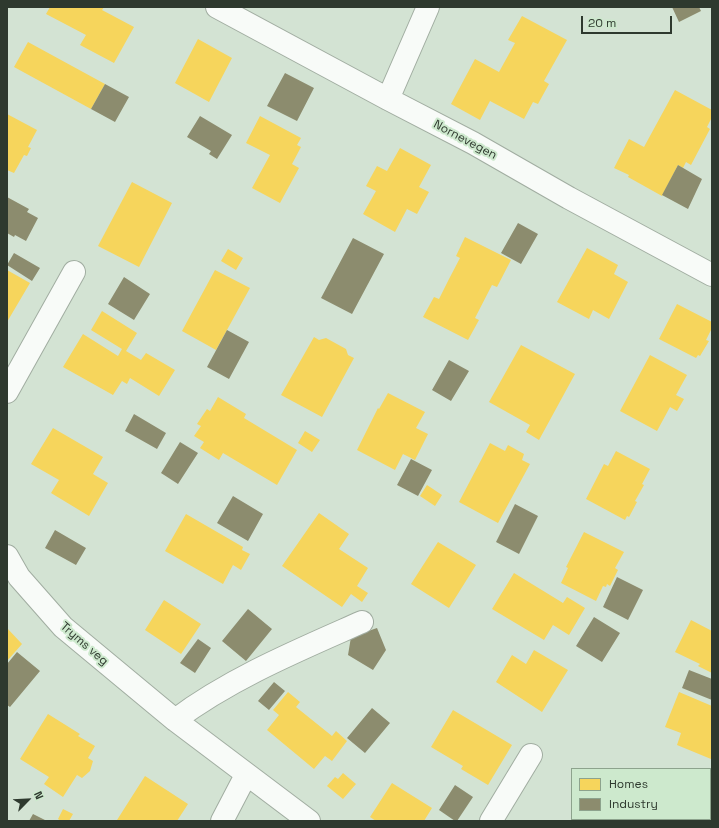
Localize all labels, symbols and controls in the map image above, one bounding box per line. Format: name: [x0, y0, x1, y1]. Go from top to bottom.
scale bar: [583, 8, 674, 34]
text: 20 m: [588, 15, 616, 31]
street label: Nornevegen: [431, 117, 499, 163]
street label: Tryms veg: [57, 619, 111, 669]
legend: [571, 768, 711, 820]
text: Homes: [609, 776, 648, 792]
north arrow: [8, 780, 48, 820]
text: N: [31, 789, 47, 801]
text: Industry: [609, 796, 658, 812]

